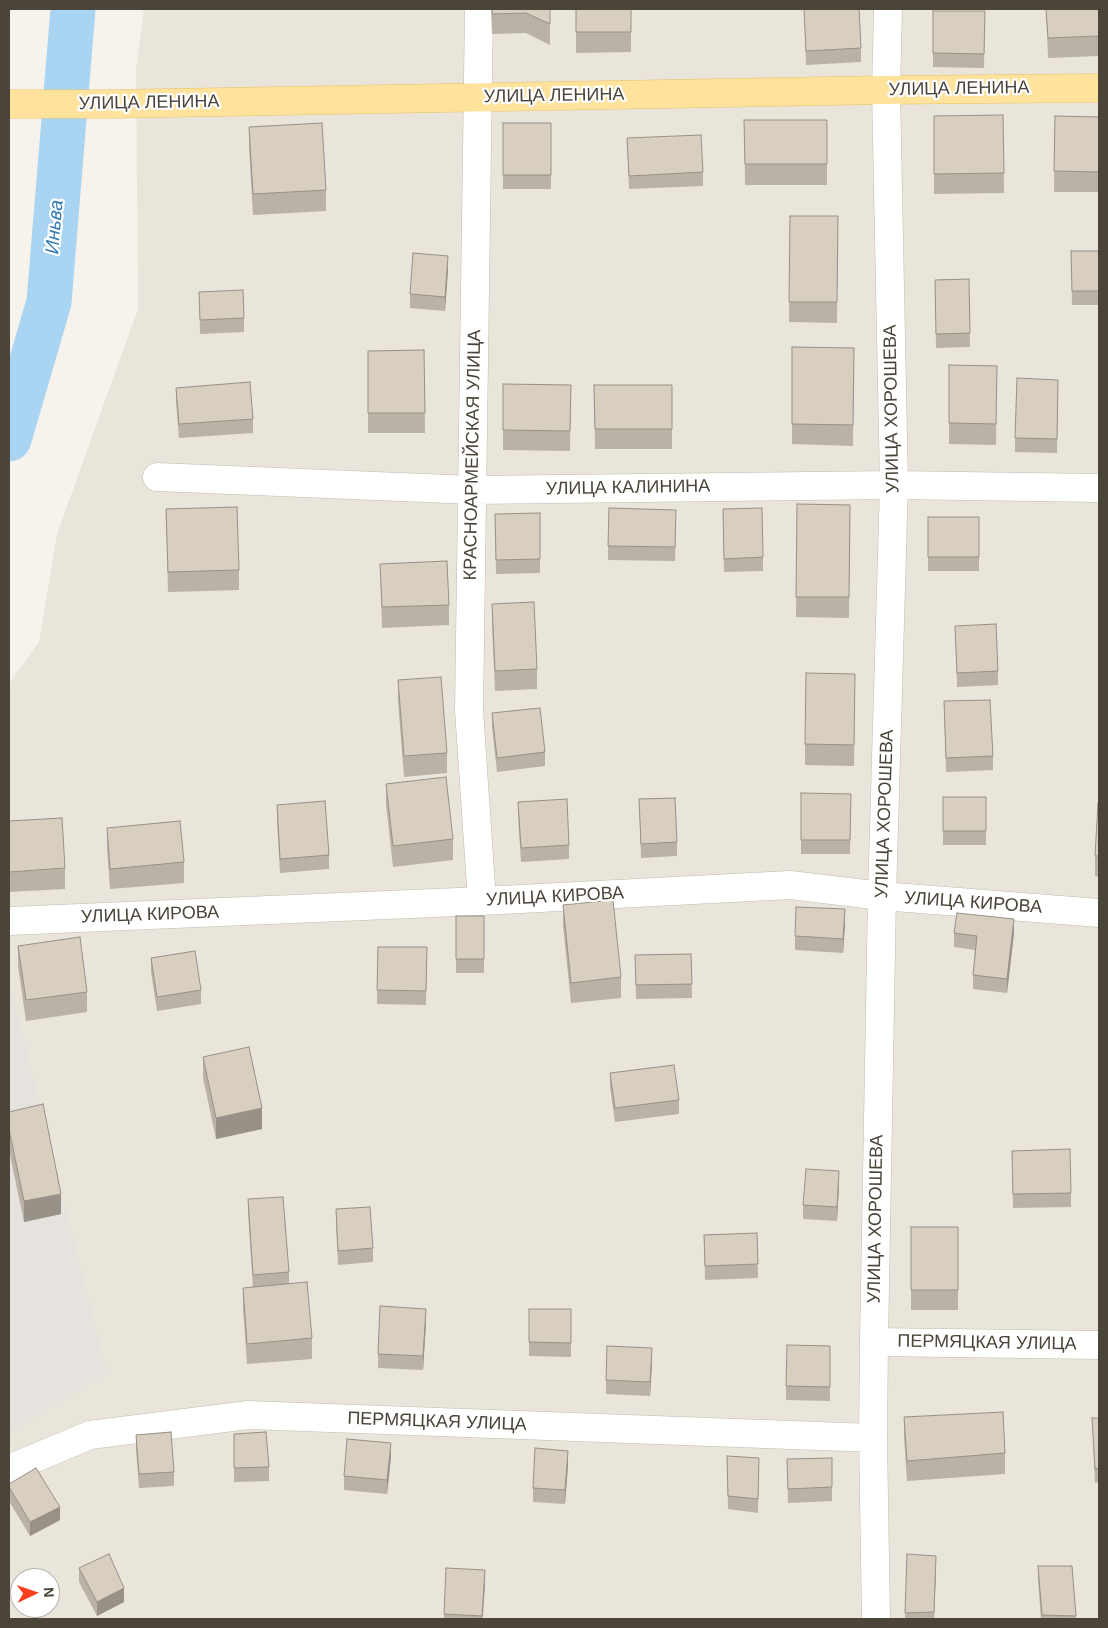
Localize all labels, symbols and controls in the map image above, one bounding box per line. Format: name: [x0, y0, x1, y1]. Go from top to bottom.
street label: УЛИЦА ЛЕНИНА: [888, 77, 1030, 101]
street label: УЛИЦА ЛЕНИНА: [483, 84, 625, 108]
street label: УЛИЦА ЛЕНИНА: [78, 91, 220, 115]
water label: Иньва: [41, 199, 69, 255]
street label: УЛИЦА ХОРОШЕВА: [880, 324, 904, 494]
street label: КРАСНОАРМЕЙСКАЯ УЛИЦА: [460, 330, 486, 580]
street label: УЛИЦА КАЛИНИНА: [546, 476, 710, 500]
street label: УЛИЦА ХОРОШЕВА: [871, 729, 899, 899]
street label: УЛИЦА КИРОВА: [485, 883, 625, 911]
street label: УЛИЦА КИРОВА: [903, 887, 1043, 919]
street label: УЛИЦА КИРОВА: [80, 902, 220, 928]
street label: УЛИЦА ХОРОШЕВА: [864, 1134, 888, 1304]
street label: ПЕРМЯЦКАЯ УЛИЦА: [897, 1331, 1077, 1355]
street label: ПЕРМЯЦКАЯ УЛИЦА: [347, 1408, 527, 1436]
north arrow: [10, 1568, 60, 1618]
text: N: [41, 1587, 57, 1598]

